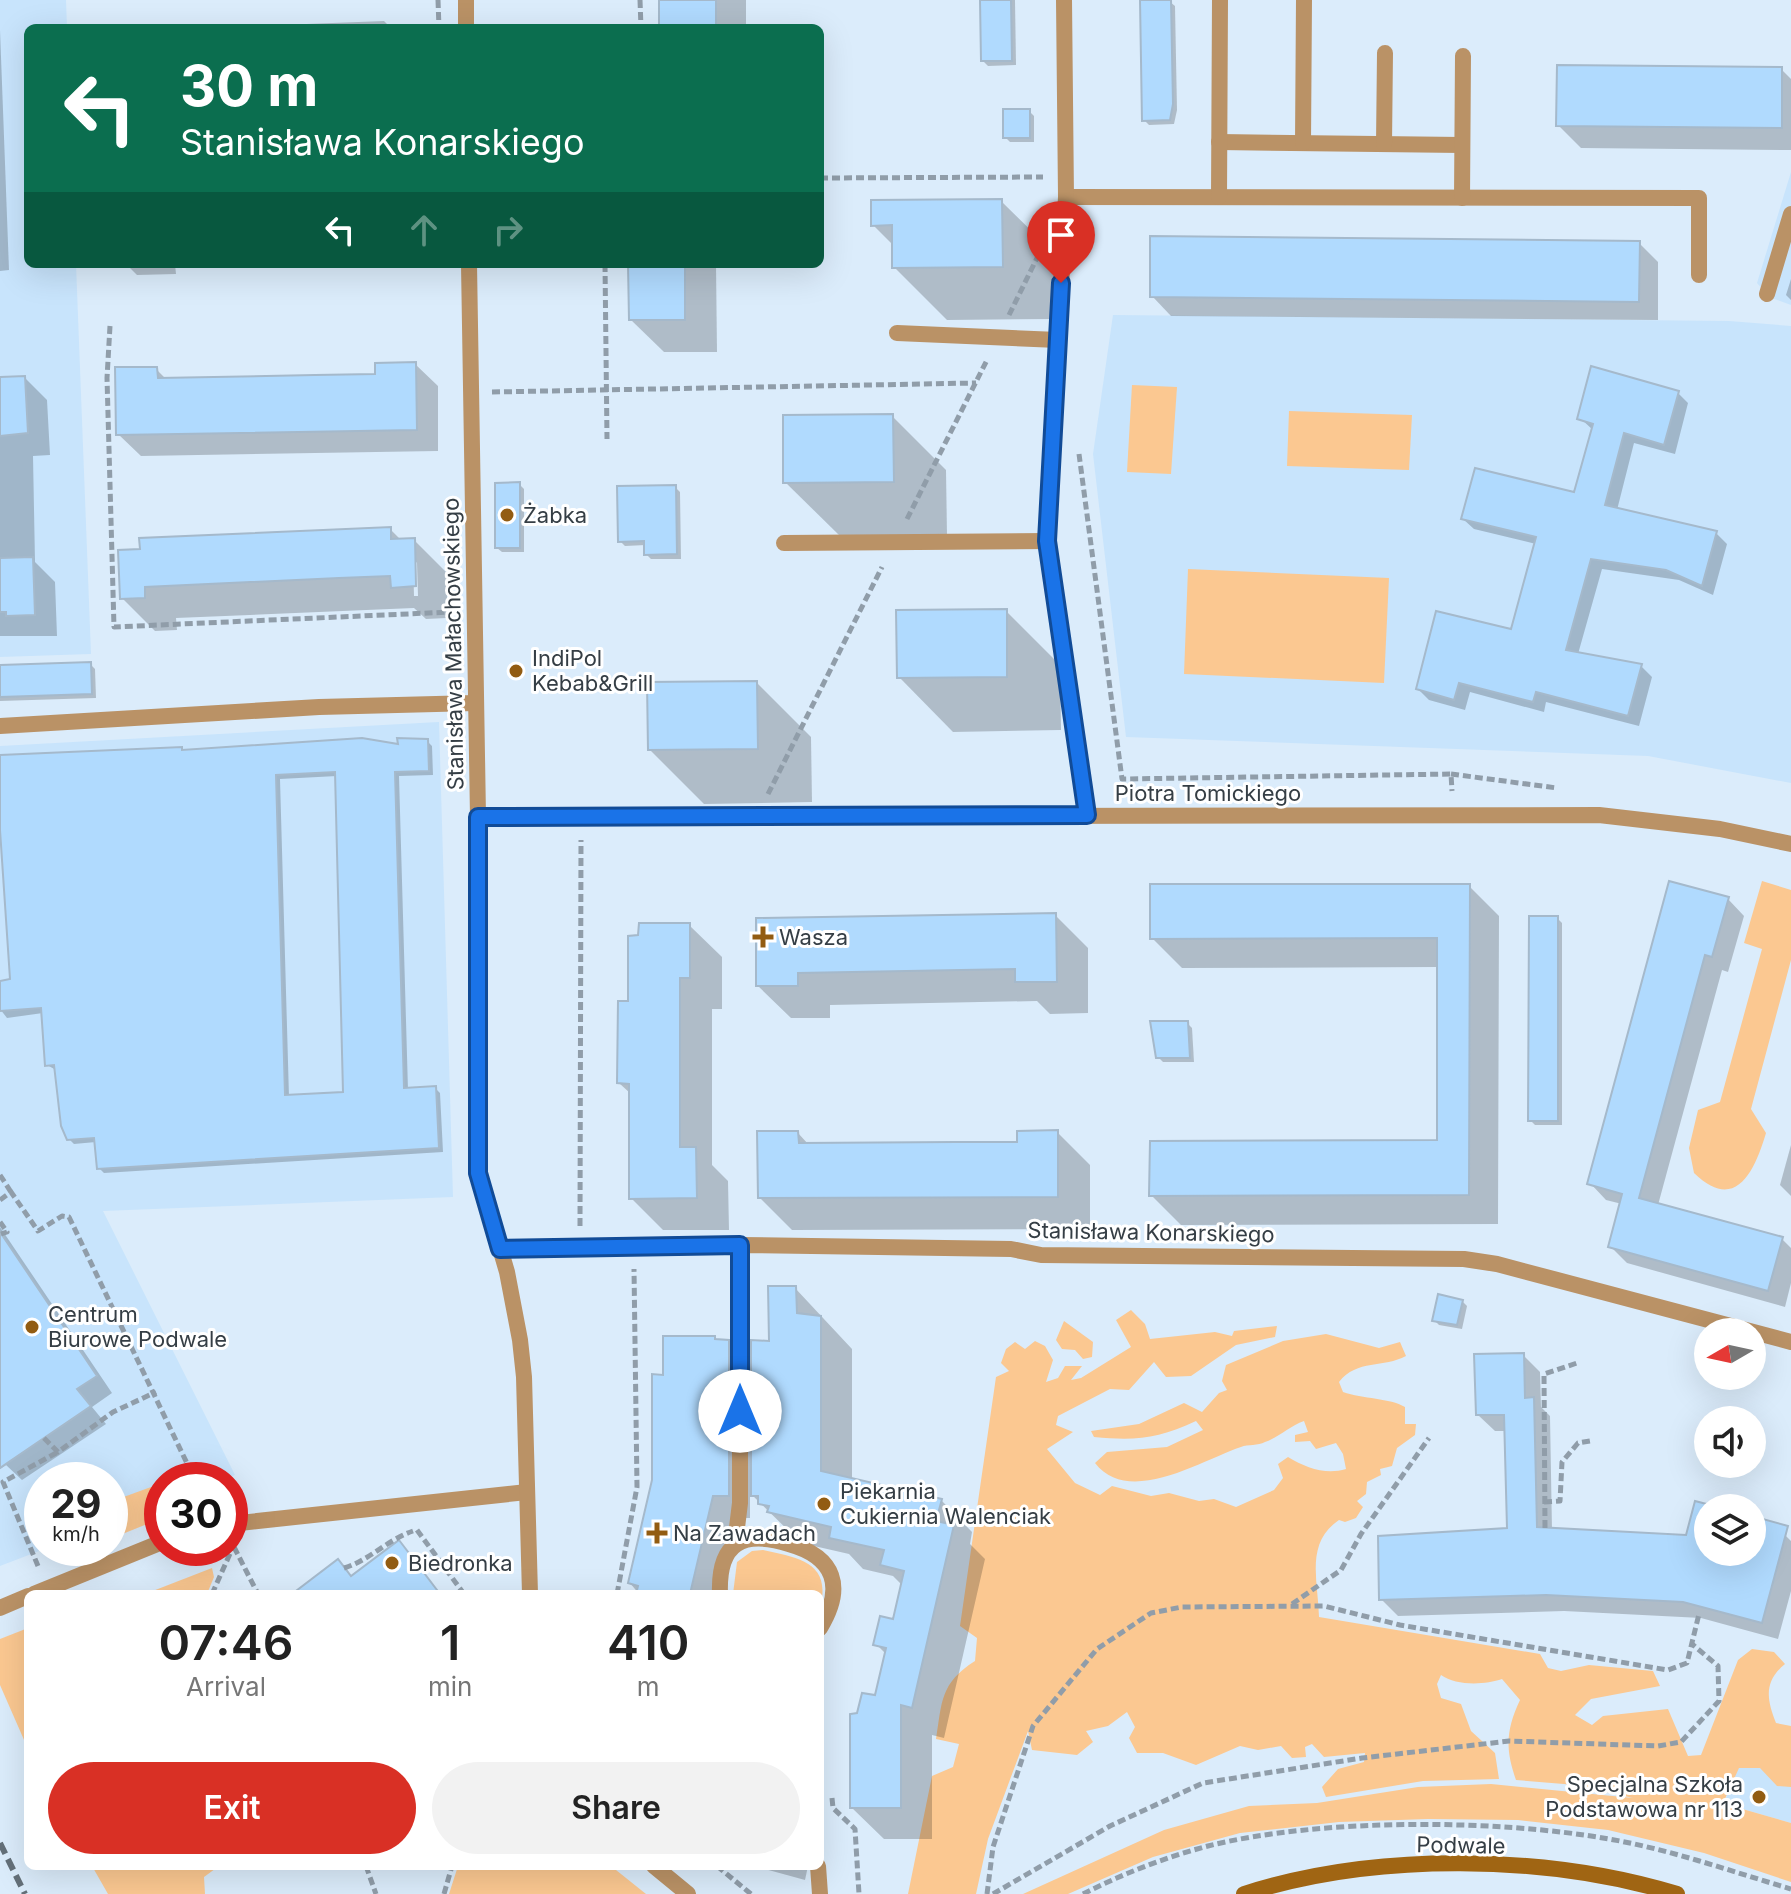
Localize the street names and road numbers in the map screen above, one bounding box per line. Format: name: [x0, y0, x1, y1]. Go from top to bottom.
street label: Stanisława Małachowskiego: [437, 497, 469, 791]
street label: Piotra Tomickiego: [1115, 780, 1301, 806]
street label: Stanisława Konarskiego: [1027, 1217, 1275, 1247]
street label: Podwale: [1416, 1831, 1506, 1859]

